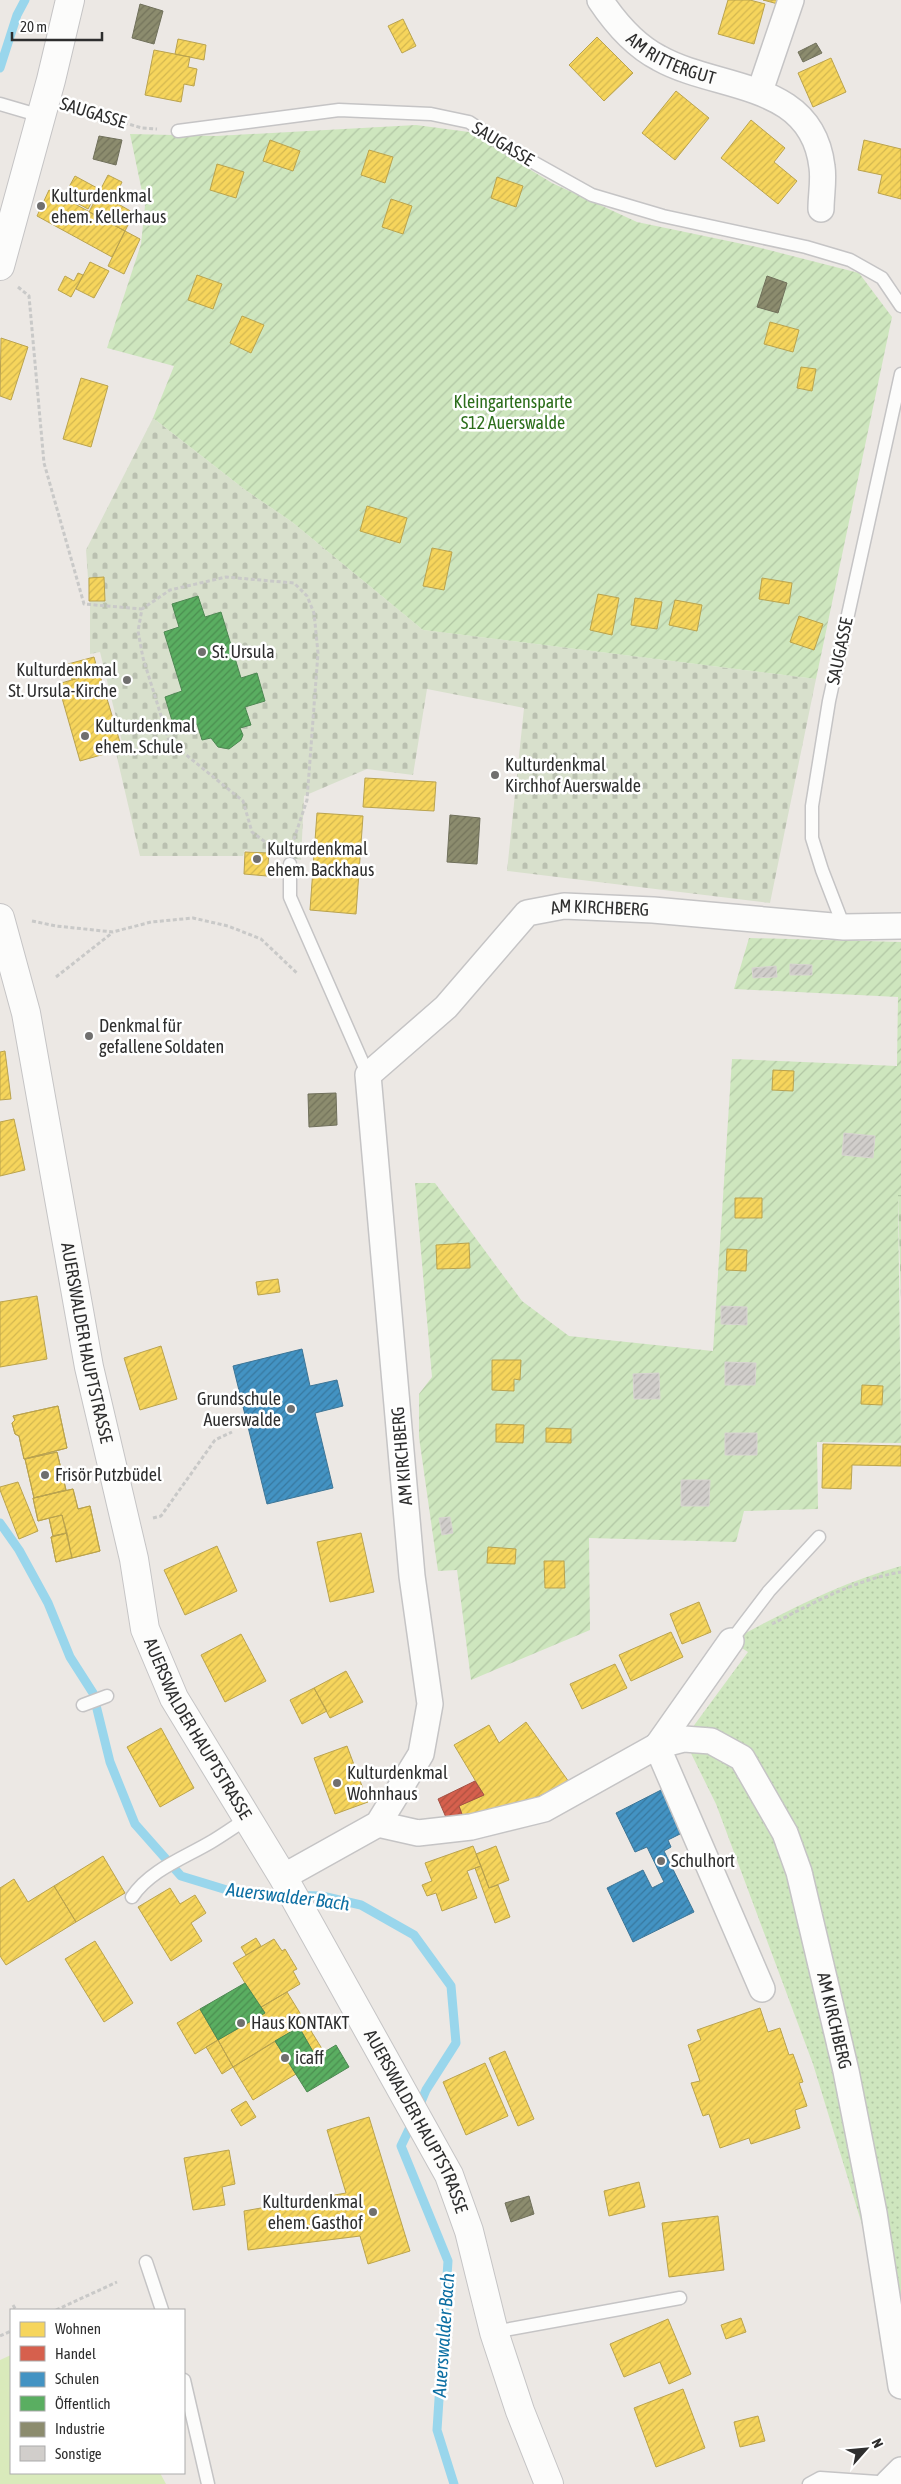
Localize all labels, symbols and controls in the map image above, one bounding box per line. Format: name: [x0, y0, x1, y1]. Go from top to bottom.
scale bar: [12, 10, 102, 42]
text: 20 m: [20, 18, 47, 35]
street label: AM RITTERGUT: [622, 28, 718, 88]
street label: SAUGASSE: [57, 93, 129, 133]
street label: SAUGASSE: [469, 117, 538, 170]
place label: Kulturdenkmal ehem. Kellerhaus: [51, 185, 166, 227]
marker: Kulturdenkmal ehem. Kellerhaus: [35, 200, 47, 212]
park label: Kleingartensparte S12 Auerswalde: [454, 391, 572, 433]
street label: SAUGASSE: [822, 615, 857, 686]
place label: St. Ursula: [212, 641, 275, 662]
marker: St. Ursula: [196, 646, 208, 658]
place label: Kulturdenkmal St. Ursula-Kirche: [8, 659, 117, 701]
marker: Kulturdenkmal St. Ursula-Kirche: [121, 674, 133, 686]
place label: Kulturdenkmal ehem. Schule: [95, 715, 196, 757]
marker: Kulturdenkmal ehem. Schule: [79, 730, 91, 742]
place label: Kulturdenkmal Kirchhof Auerswalde: [505, 754, 641, 796]
marker: Kulturdenkmal Kirchhof Auerswalde: [489, 769, 501, 781]
place label: Kulturdenkmal ehem. Backhaus: [267, 838, 374, 880]
marker: Kulturdenkmal ehem. Backhaus: [251, 853, 263, 865]
street label: AM KIRCHBERG: [549, 895, 650, 920]
place label: Denkmal für gefallene Soldaten: [99, 1015, 224, 1057]
marker: Denkmal für gefallene Soldaten: [83, 1030, 95, 1042]
street label: AUERSWALDER HAUPTSTRASSE: [57, 1241, 118, 1446]
place label: Grundschule Auerswalde: [197, 1388, 281, 1430]
marker: Grundschule Auerswalde: [285, 1403, 297, 1415]
street label: AM KIRCHBERG: [387, 1406, 416, 1506]
place label: Frisör Putzbüdel: [55, 1464, 162, 1485]
marker: Frisör Putzbüdel: [39, 1469, 51, 1481]
street label: AUERSWALDER HAUPTSTRASSE: [140, 1635, 256, 1823]
place label: Kulturdenkmal Wohnhaus: [347, 1762, 448, 1804]
marker: Kulturdenkmal Wohnhaus: [331, 1777, 343, 1789]
place label: Schulhort: [671, 1850, 735, 1871]
marker: Schulhort: [655, 1855, 667, 1867]
water label: Auerswalder Bach: [224, 1877, 351, 1914]
street label: AM KIRCHBERG: [813, 1970, 856, 2071]
place label: Haus KONTAKT: [251, 2012, 350, 2033]
marker: Haus KONTAKT: [235, 2017, 247, 2029]
street label: AUERSWALDER HAUPTSTRASSE: [360, 2026, 473, 2216]
place label: icaff: [295, 2047, 324, 2068]
marker: icaff: [279, 2052, 291, 2064]
place label: Kulturdenkmal ehem. Gasthof: [262, 2191, 363, 2233]
marker: Kulturdenkmal ehem. Gasthof: [367, 2206, 379, 2218]
water label: Auerswalder Bach: [428, 2272, 458, 2399]
legend: [10, 2309, 185, 2474]
text: Wohnen: [55, 2320, 101, 2337]
text: Handel: [55, 2345, 96, 2362]
text: Schulen: [55, 2370, 99, 2387]
text: Öffentlich: [55, 2395, 111, 2412]
text: Industrie: [55, 2420, 105, 2437]
north arrow: [841, 2424, 891, 2474]
text: N: [869, 2436, 887, 2450]
text: Sonstige: [55, 2445, 102, 2462]

